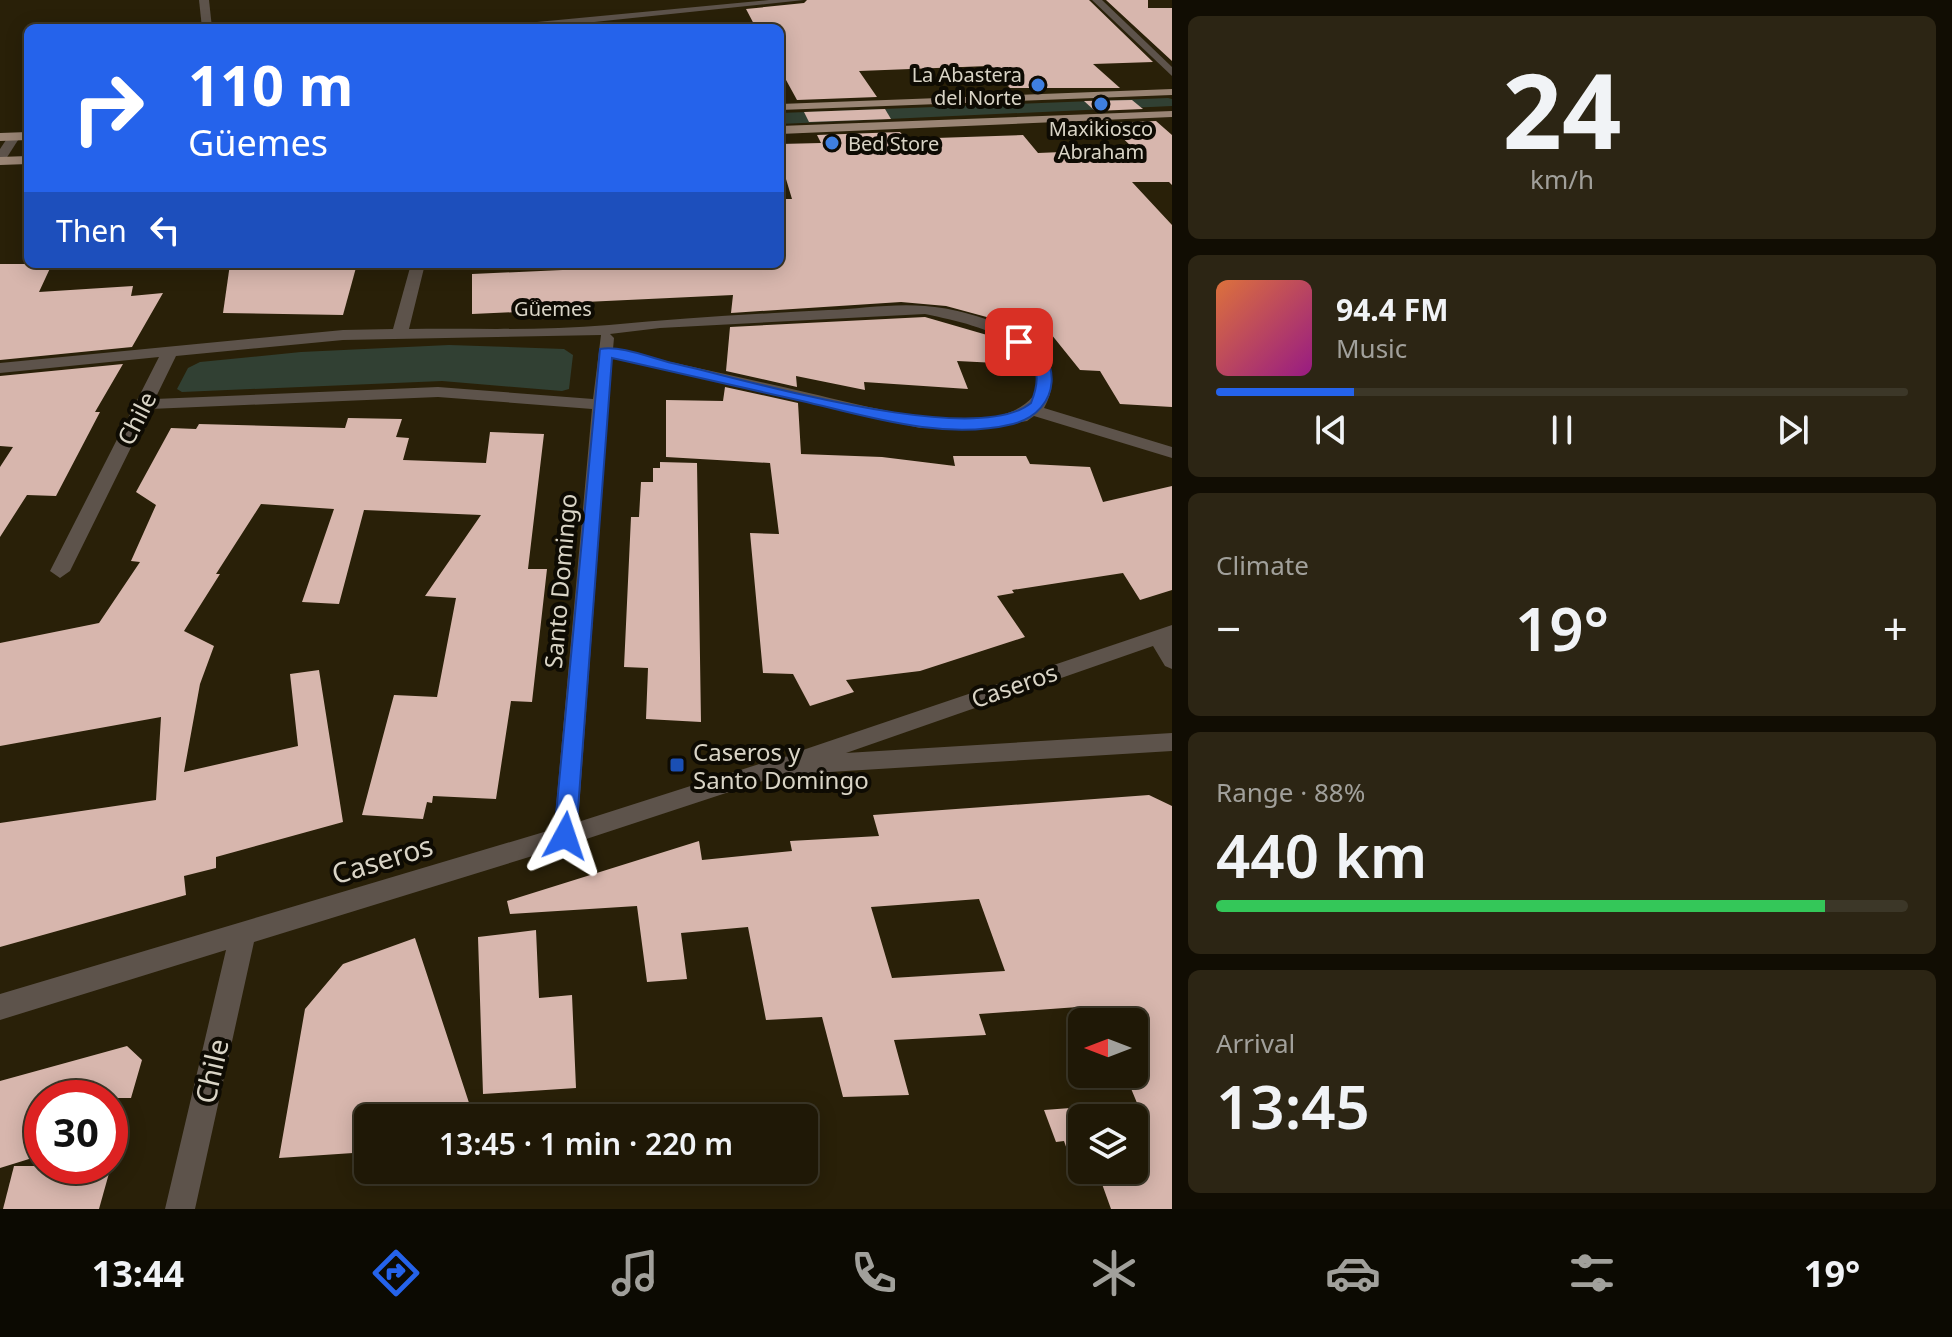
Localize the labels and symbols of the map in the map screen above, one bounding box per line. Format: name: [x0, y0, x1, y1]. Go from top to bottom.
place label: La Abastera del Norte: [912, 61, 1022, 111]
marker: La Abastera del Norte: [1029, 76, 1047, 94]
marker: Maxikiosco Abraham: [1092, 95, 1110, 113]
place label: Maxikiosco Abraham: [1049, 115, 1153, 165]
place label: Bed Store: [848, 130, 939, 157]
marker: Bed Store: [823, 134, 841, 152]
street label: Güemes: [514, 295, 592, 322]
pin: [985, 308, 1053, 376]
street label: Chile: [109, 386, 163, 450]
street label: Santo Domingo: [536, 492, 584, 670]
street label: Caseros: [966, 655, 1062, 715]
place label: Caseros y Santo Domingo: [693, 735, 869, 796]
marker: Caseros y Santo Domingo: [668, 756, 686, 774]
position arrow: [523, 794, 607, 878]
street label: Caseros: [327, 826, 437, 892]
north arrow: [1068, 1008, 1148, 1088]
street label: Chile: [185, 1035, 237, 1107]
speed limit sign: 30: [24, 1080, 128, 1184]

